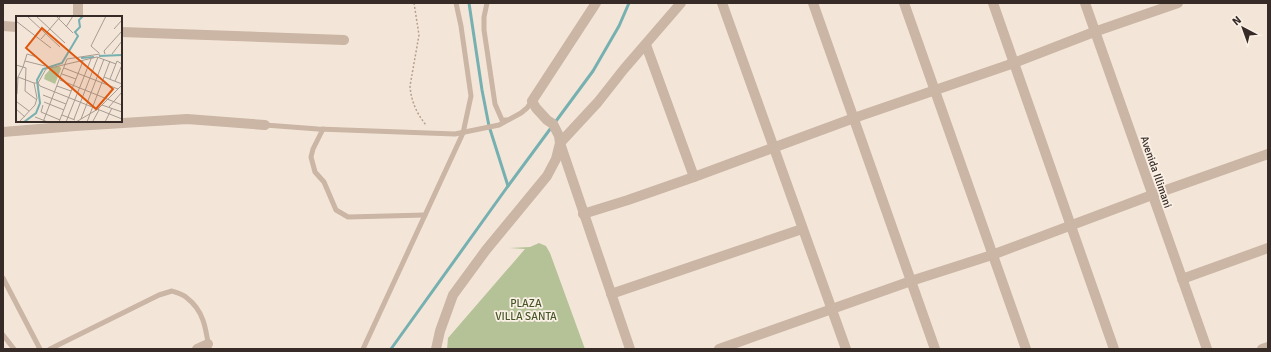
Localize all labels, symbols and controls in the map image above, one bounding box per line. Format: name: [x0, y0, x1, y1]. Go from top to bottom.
north arrow: [1223, 8, 1263, 48]
text: N: [1230, 13, 1244, 28]
inset map: [16, 16, 122, 122]
street label: Avenida Illimani: [1138, 134, 1174, 210]
park label: PLAZA VILLA SANTA: [495, 297, 557, 323]

